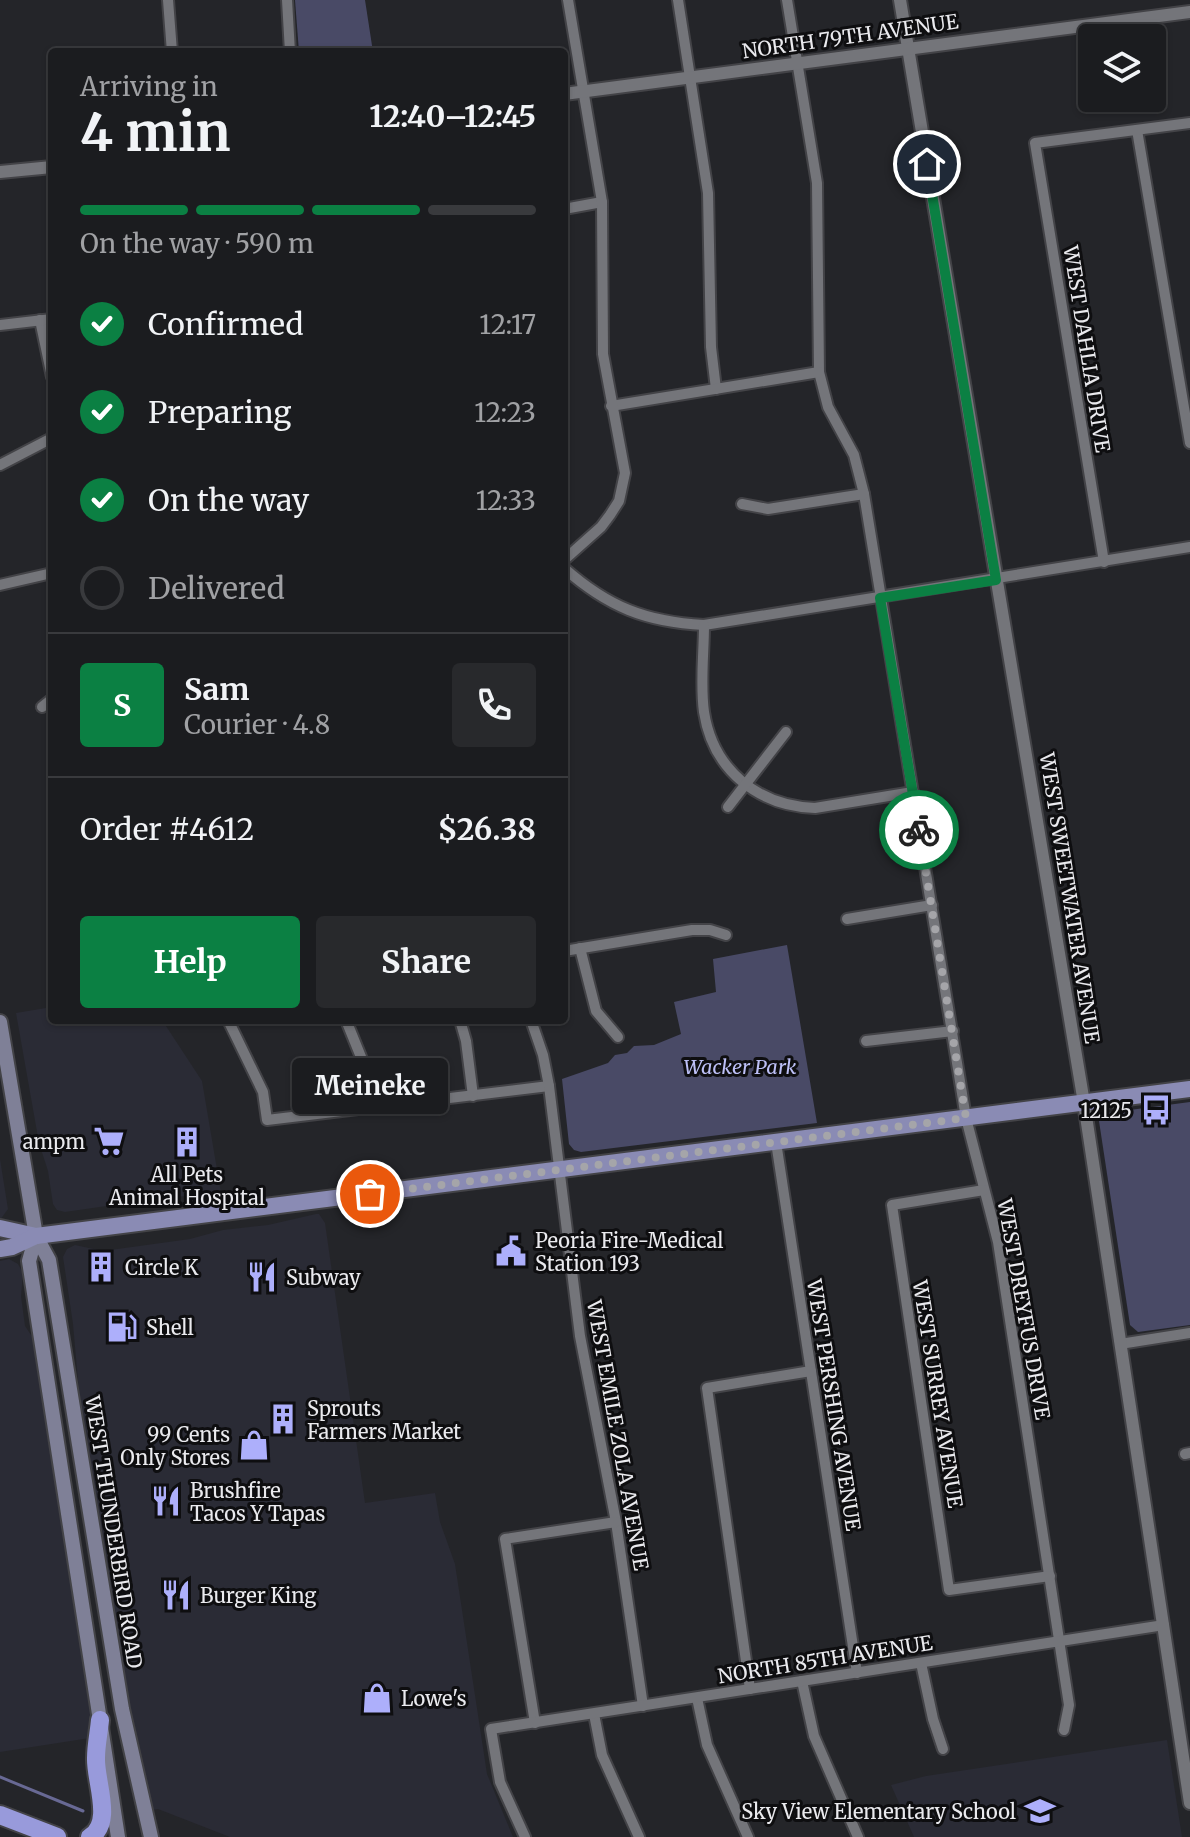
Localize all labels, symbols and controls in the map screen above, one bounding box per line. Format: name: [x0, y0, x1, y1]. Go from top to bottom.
street label: NORTH 79TH AVENUE: [740, 8, 960, 64]
map controls: [1078, 24, 1166, 112]
button: layers: [1078, 24, 1166, 112]
text: Arriving in: [80, 70, 218, 103]
text: 12:40–12:45: [369, 97, 536, 135]
text: 4 min: [80, 100, 231, 165]
pin: [893, 130, 961, 198]
icon: home: [905, 142, 949, 186]
text: On the way · 590 m: [80, 227, 314, 260]
street label: WEST DAHLIA DRIVE: [1058, 243, 1116, 454]
icon: check: [80, 302, 124, 346]
text: Confirmed: [148, 305, 303, 343]
text: 12:17: [479, 308, 536, 341]
icon: check: [80, 390, 124, 434]
text: Preparing: [148, 393, 291, 431]
text: 12:23: [474, 396, 536, 429]
icon: check: [80, 478, 124, 522]
text: On the way: [148, 481, 309, 519]
text: 12:33: [476, 484, 536, 517]
text: Delivered: [148, 569, 285, 607]
button: phone: [452, 663, 536, 747]
text: Sam: [184, 670, 249, 708]
text: S: [113, 686, 131, 724]
text: Courier · 4.8: [184, 708, 330, 741]
street label: WEST SWEETWATER AVENUE: [1035, 750, 1105, 1045]
courier: [879, 790, 959, 870]
icon: bike: [897, 808, 941, 852]
text: Order #4612: [80, 810, 254, 848]
text: $26.38: [438, 810, 536, 848]
button: Help: [80, 916, 300, 1008]
button: Share: [316, 916, 536, 1008]
park label: Wacker Park: [683, 1054, 797, 1079]
callout: Meineke: [292, 1058, 448, 1114]
text: Meineke: [314, 1069, 426, 1102]
bus stop icon: 12125: [1139, 1093, 1173, 1127]
place label: 12125: [1080, 1098, 1132, 1123]
supermarket icon: ampm: [92, 1124, 126, 1158]
building icon: All Pets Animal Hospital: [170, 1125, 204, 1159]
place label: ampm: [23, 1129, 85, 1154]
pin: [336, 1160, 404, 1228]
place label: All Pets Animal Hospital: [108, 1162, 265, 1210]
icon: bag: [348, 1172, 392, 1216]
street label: WEST DREYFUS DRIVE: [992, 1196, 1056, 1422]
place label: Peoria Fire-Medical Station 193: [535, 1228, 724, 1276]
public building icon: Peoria Fire-Medical Station 193: [494, 1234, 528, 1268]
building icon: Circle K: [84, 1250, 118, 1284]
place label: Circle K: [125, 1255, 199, 1280]
restaurant icon: Subway: [245, 1260, 279, 1294]
place label: Subway: [286, 1265, 361, 1290]
street label: WEST PERSHING AVENUE: [802, 1276, 866, 1533]
street label: WEST SURREY AVENUE: [908, 1277, 968, 1510]
street label: WEST EMILE ZOLA AVENUE: [582, 1297, 654, 1572]
fuel station icon: Shell: [105, 1310, 139, 1344]
place label: Shell: [146, 1315, 194, 1340]
street label: WEST THUNDERBIRD ROAD: [80, 1393, 148, 1670]
place label: Sprouts Farmers Market: [307, 1396, 461, 1444]
building icon: Sprouts Farmers Market: [266, 1402, 300, 1436]
place label: 99 Cents Only Stores: [120, 1422, 230, 1470]
shop icon: 99 Cents Only Stores: [237, 1428, 271, 1462]
place label: Brushfire Tacos Y Tapas: [190, 1478, 325, 1526]
restaurant icon: Brushfire Tacos Y Tapas: [149, 1484, 183, 1518]
restaurant icon: Burger King: [159, 1578, 193, 1612]
place label: Burger King: [200, 1583, 316, 1608]
street label: NORTH 85TH AVENUE: [716, 1630, 934, 1688]
shop icon: Lowe's: [360, 1681, 394, 1715]
place label: Lowe's: [401, 1686, 467, 1711]
school or university icon: Sky View Elementary School: [1023, 1794, 1057, 1828]
place label: Sky View Elementary School: [741, 1799, 1016, 1824]

